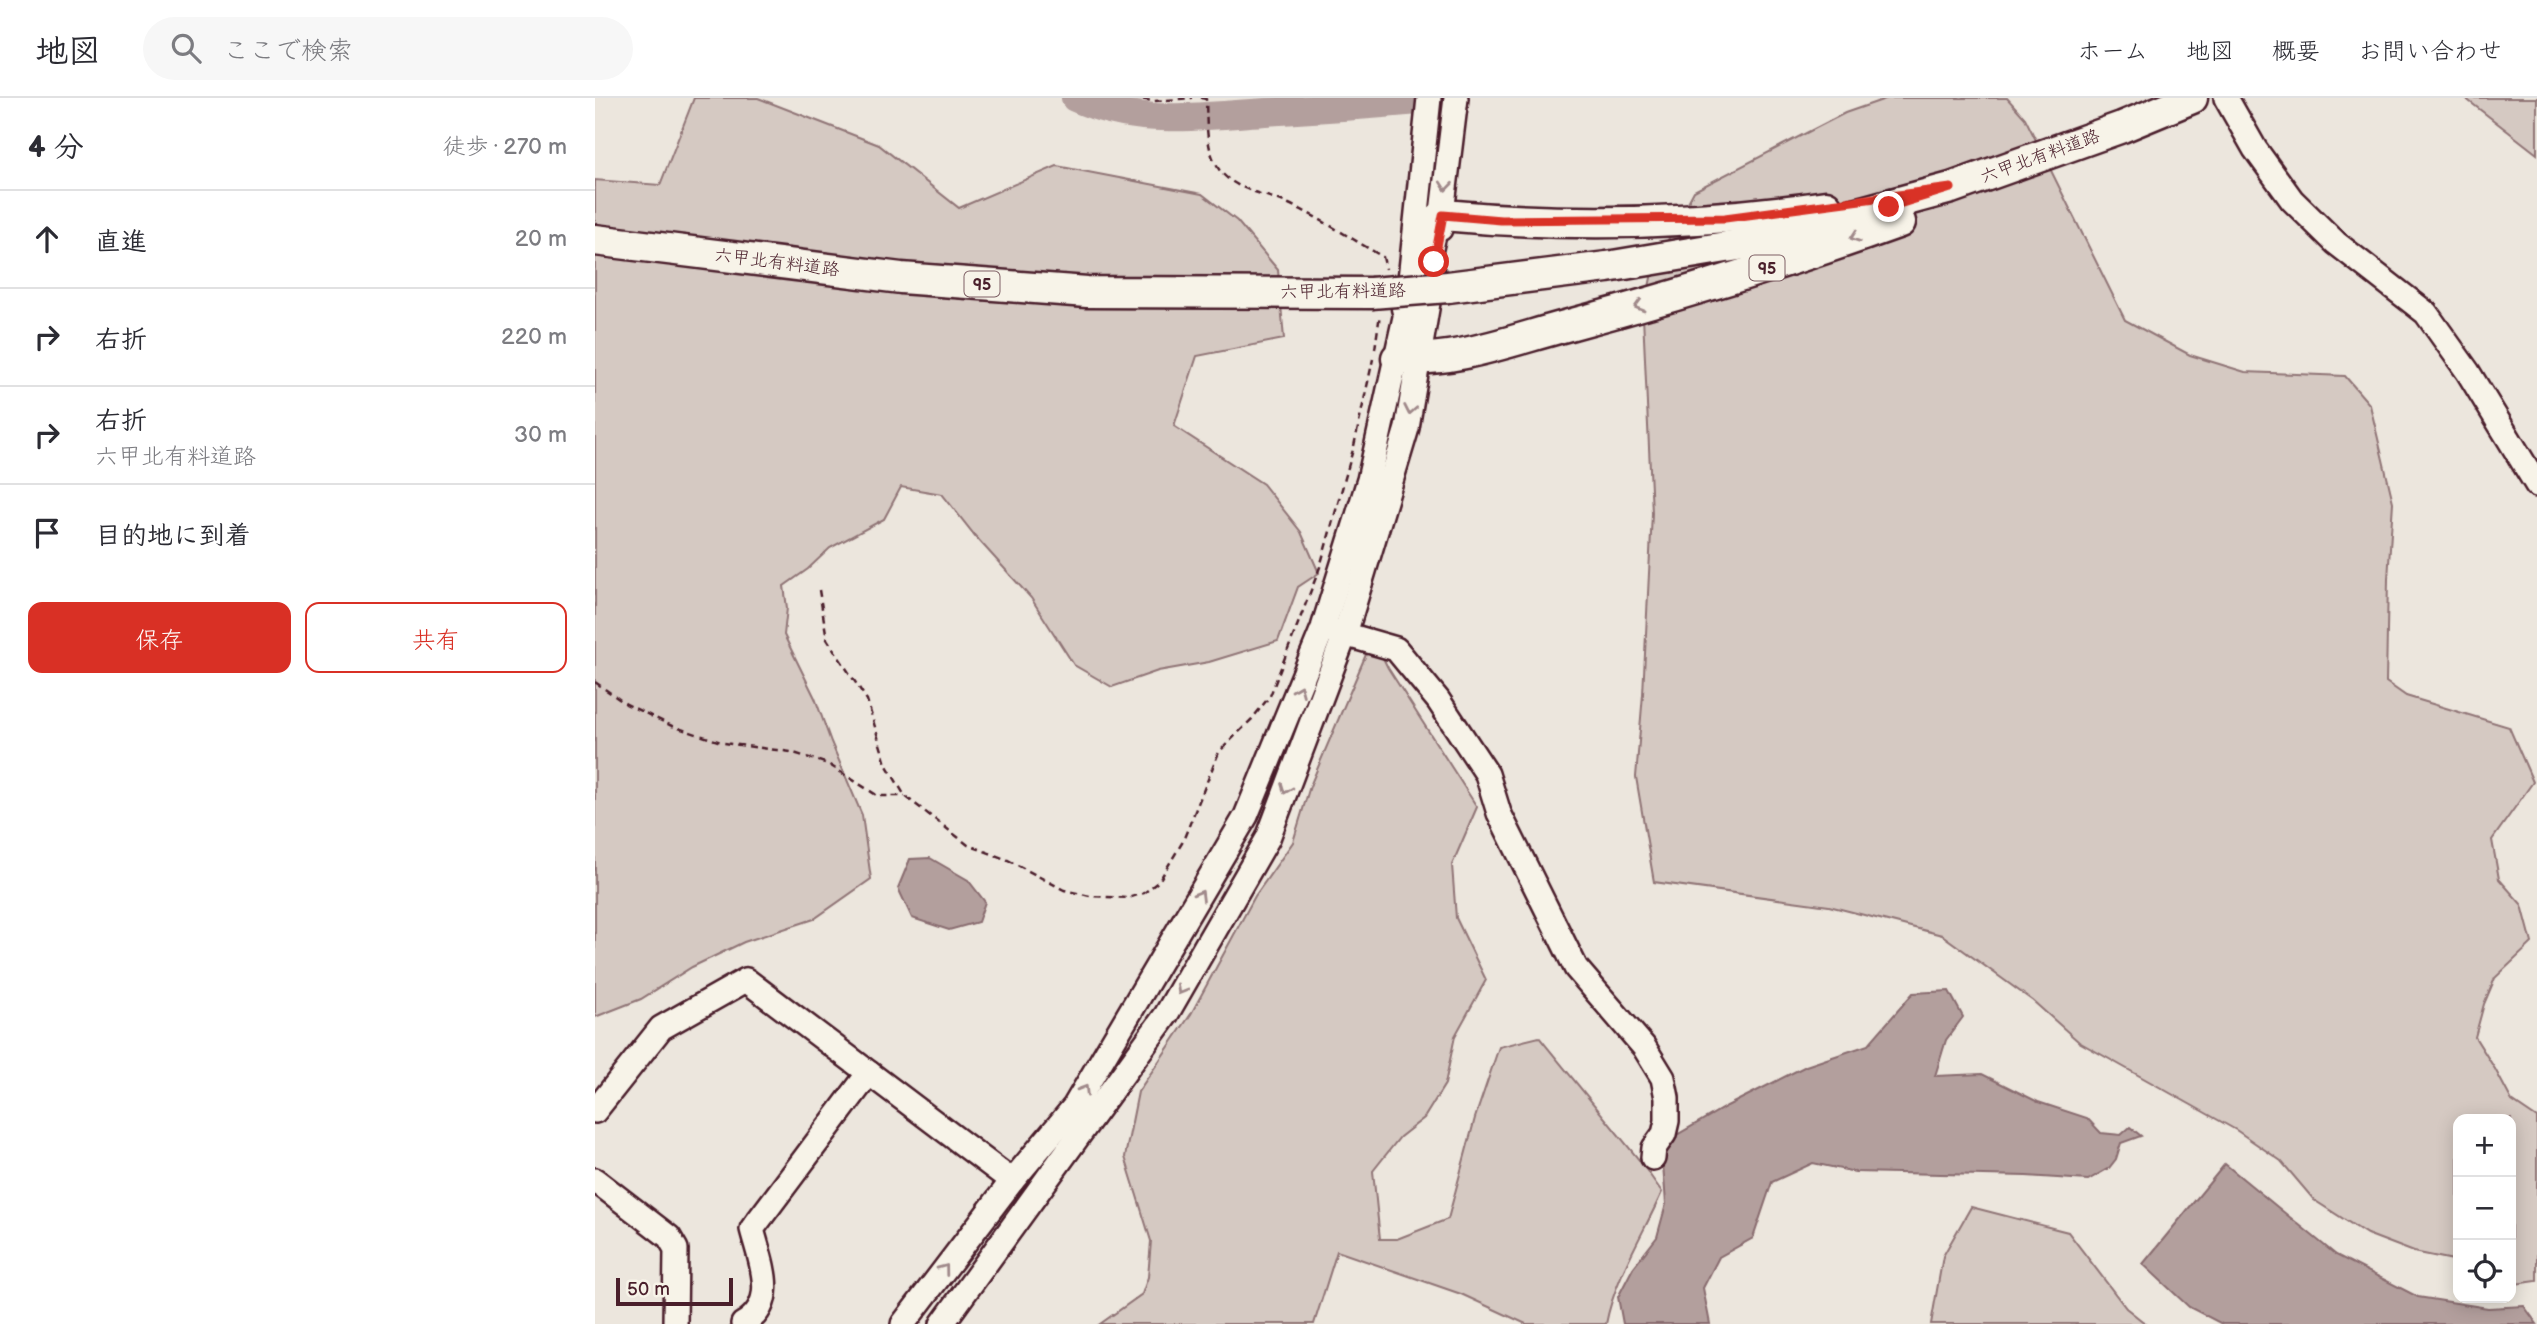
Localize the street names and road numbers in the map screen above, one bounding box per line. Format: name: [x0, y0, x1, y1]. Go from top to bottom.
street label: 六甲北有料道路: [1977, 125, 2103, 188]
street label: 六甲北有料道路: [713, 244, 841, 281]
road number: 95: [1749, 256, 1785, 280]
road number: 95: [965, 272, 999, 296]
street label: 六甲北有料道路: [1280, 280, 1406, 303]

